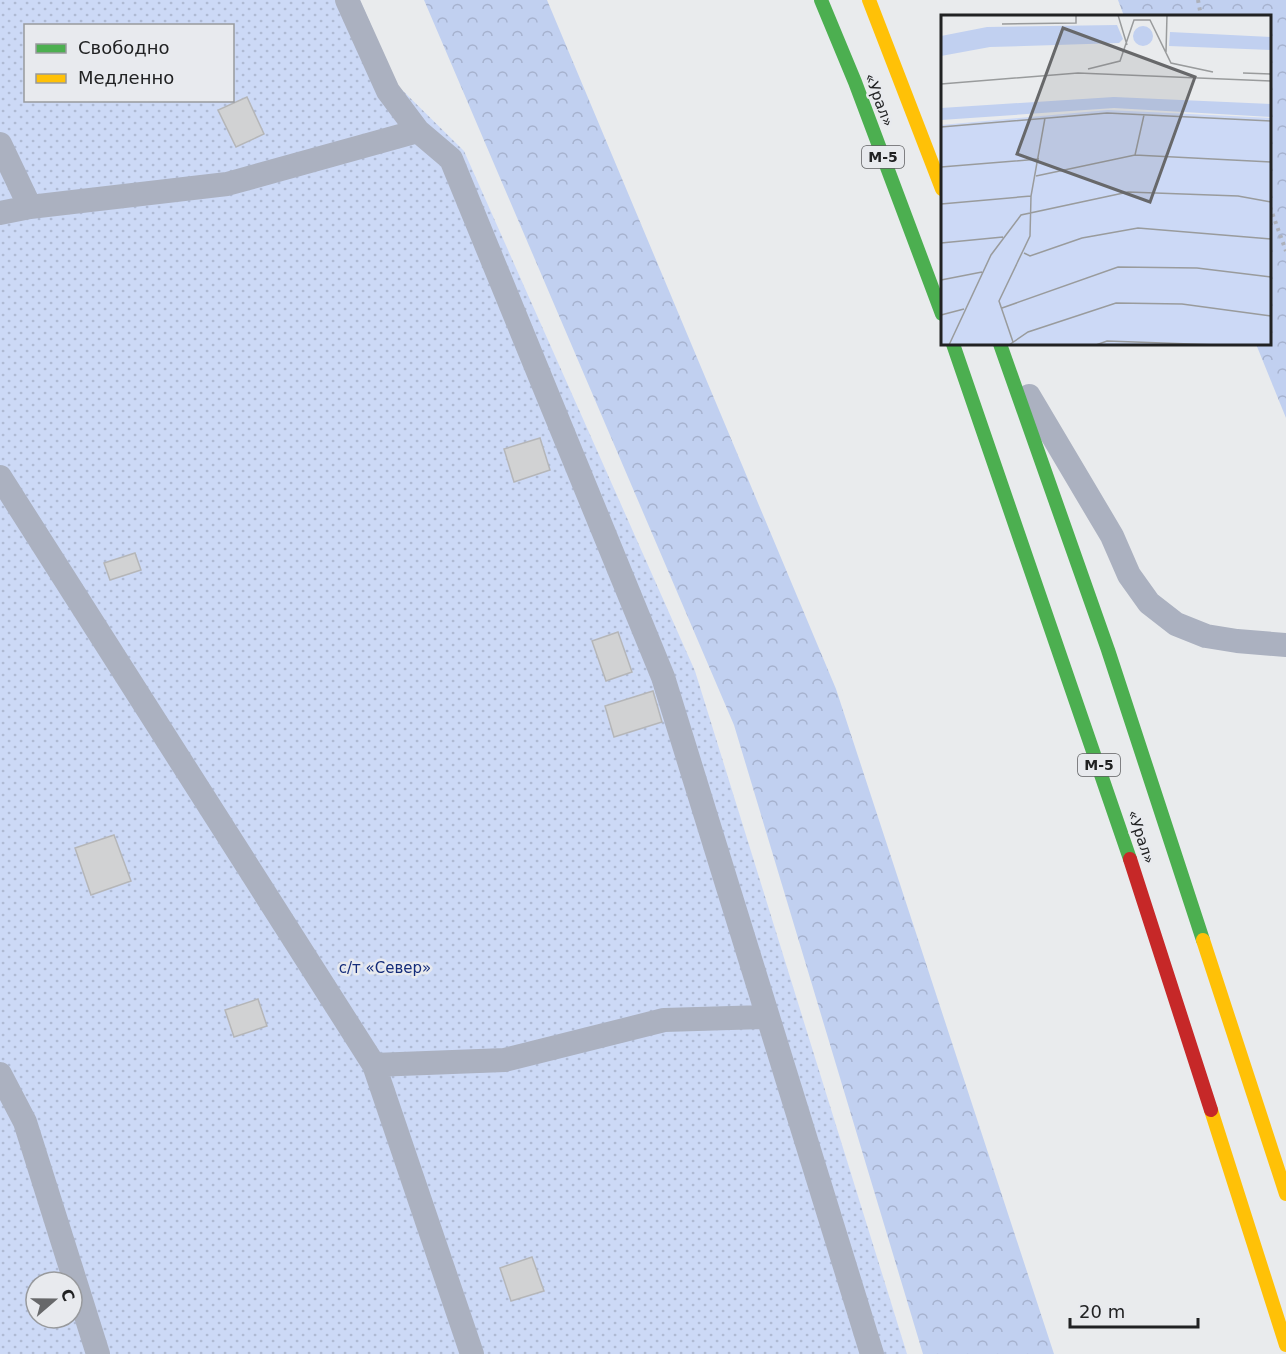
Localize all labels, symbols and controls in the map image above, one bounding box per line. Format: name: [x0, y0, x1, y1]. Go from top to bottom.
inset map: [941, 15, 1271, 345]
legend: [24, 24, 234, 102]
text: Свободно: [78, 37, 170, 58]
text: Медленно: [78, 67, 174, 88]
street label: «Урал»: [861, 71, 897, 129]
road number: М-5: [862, 146, 904, 168]
road number: М-5: [1078, 754, 1120, 776]
street label: «Урал»: [1123, 808, 1159, 866]
park label: с/т «Север»: [339, 959, 431, 977]
north arrow: [24, 1270, 84, 1330]
text: С: [57, 1286, 79, 1304]
scale bar: [1070, 1291, 1198, 1329]
text: 20 m: [1079, 1301, 1125, 1322]

